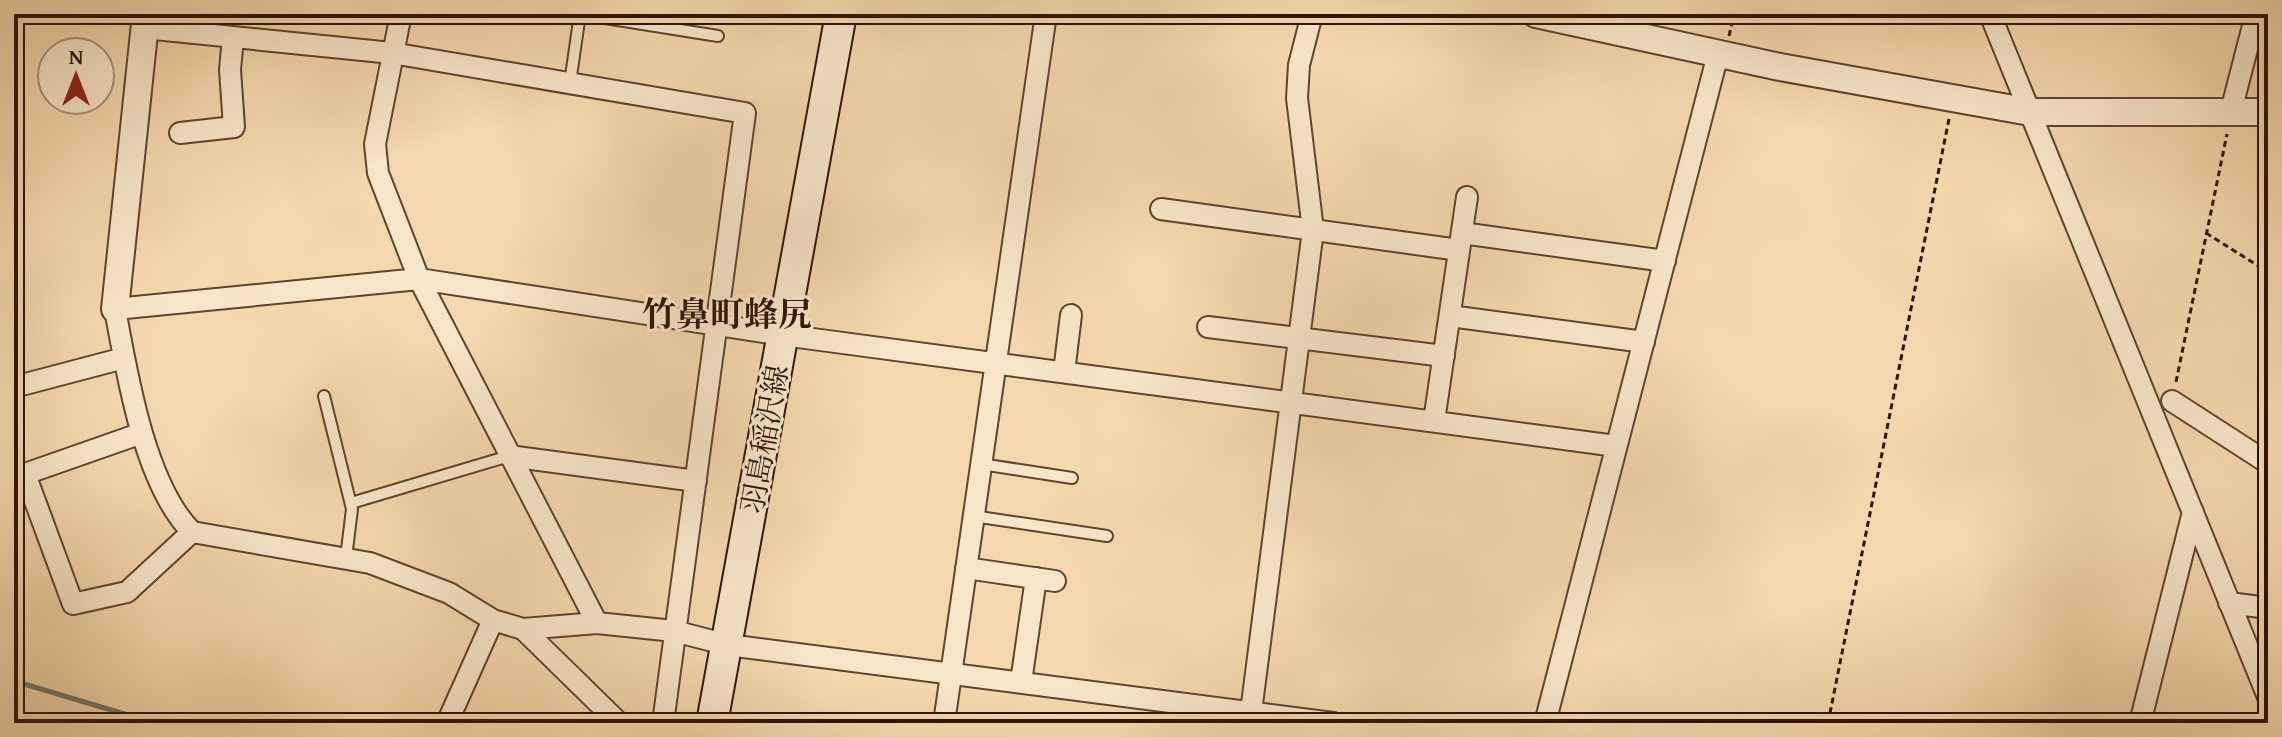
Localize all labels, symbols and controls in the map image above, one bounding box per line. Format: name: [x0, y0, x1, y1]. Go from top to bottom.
north arrow: [36, 36, 116, 116]
text: N: [69, 40, 84, 72]
district label: 竹鼻町蜂尻: [642, 289, 812, 338]
street label: 羽島稲沢線: [729, 361, 799, 517]

